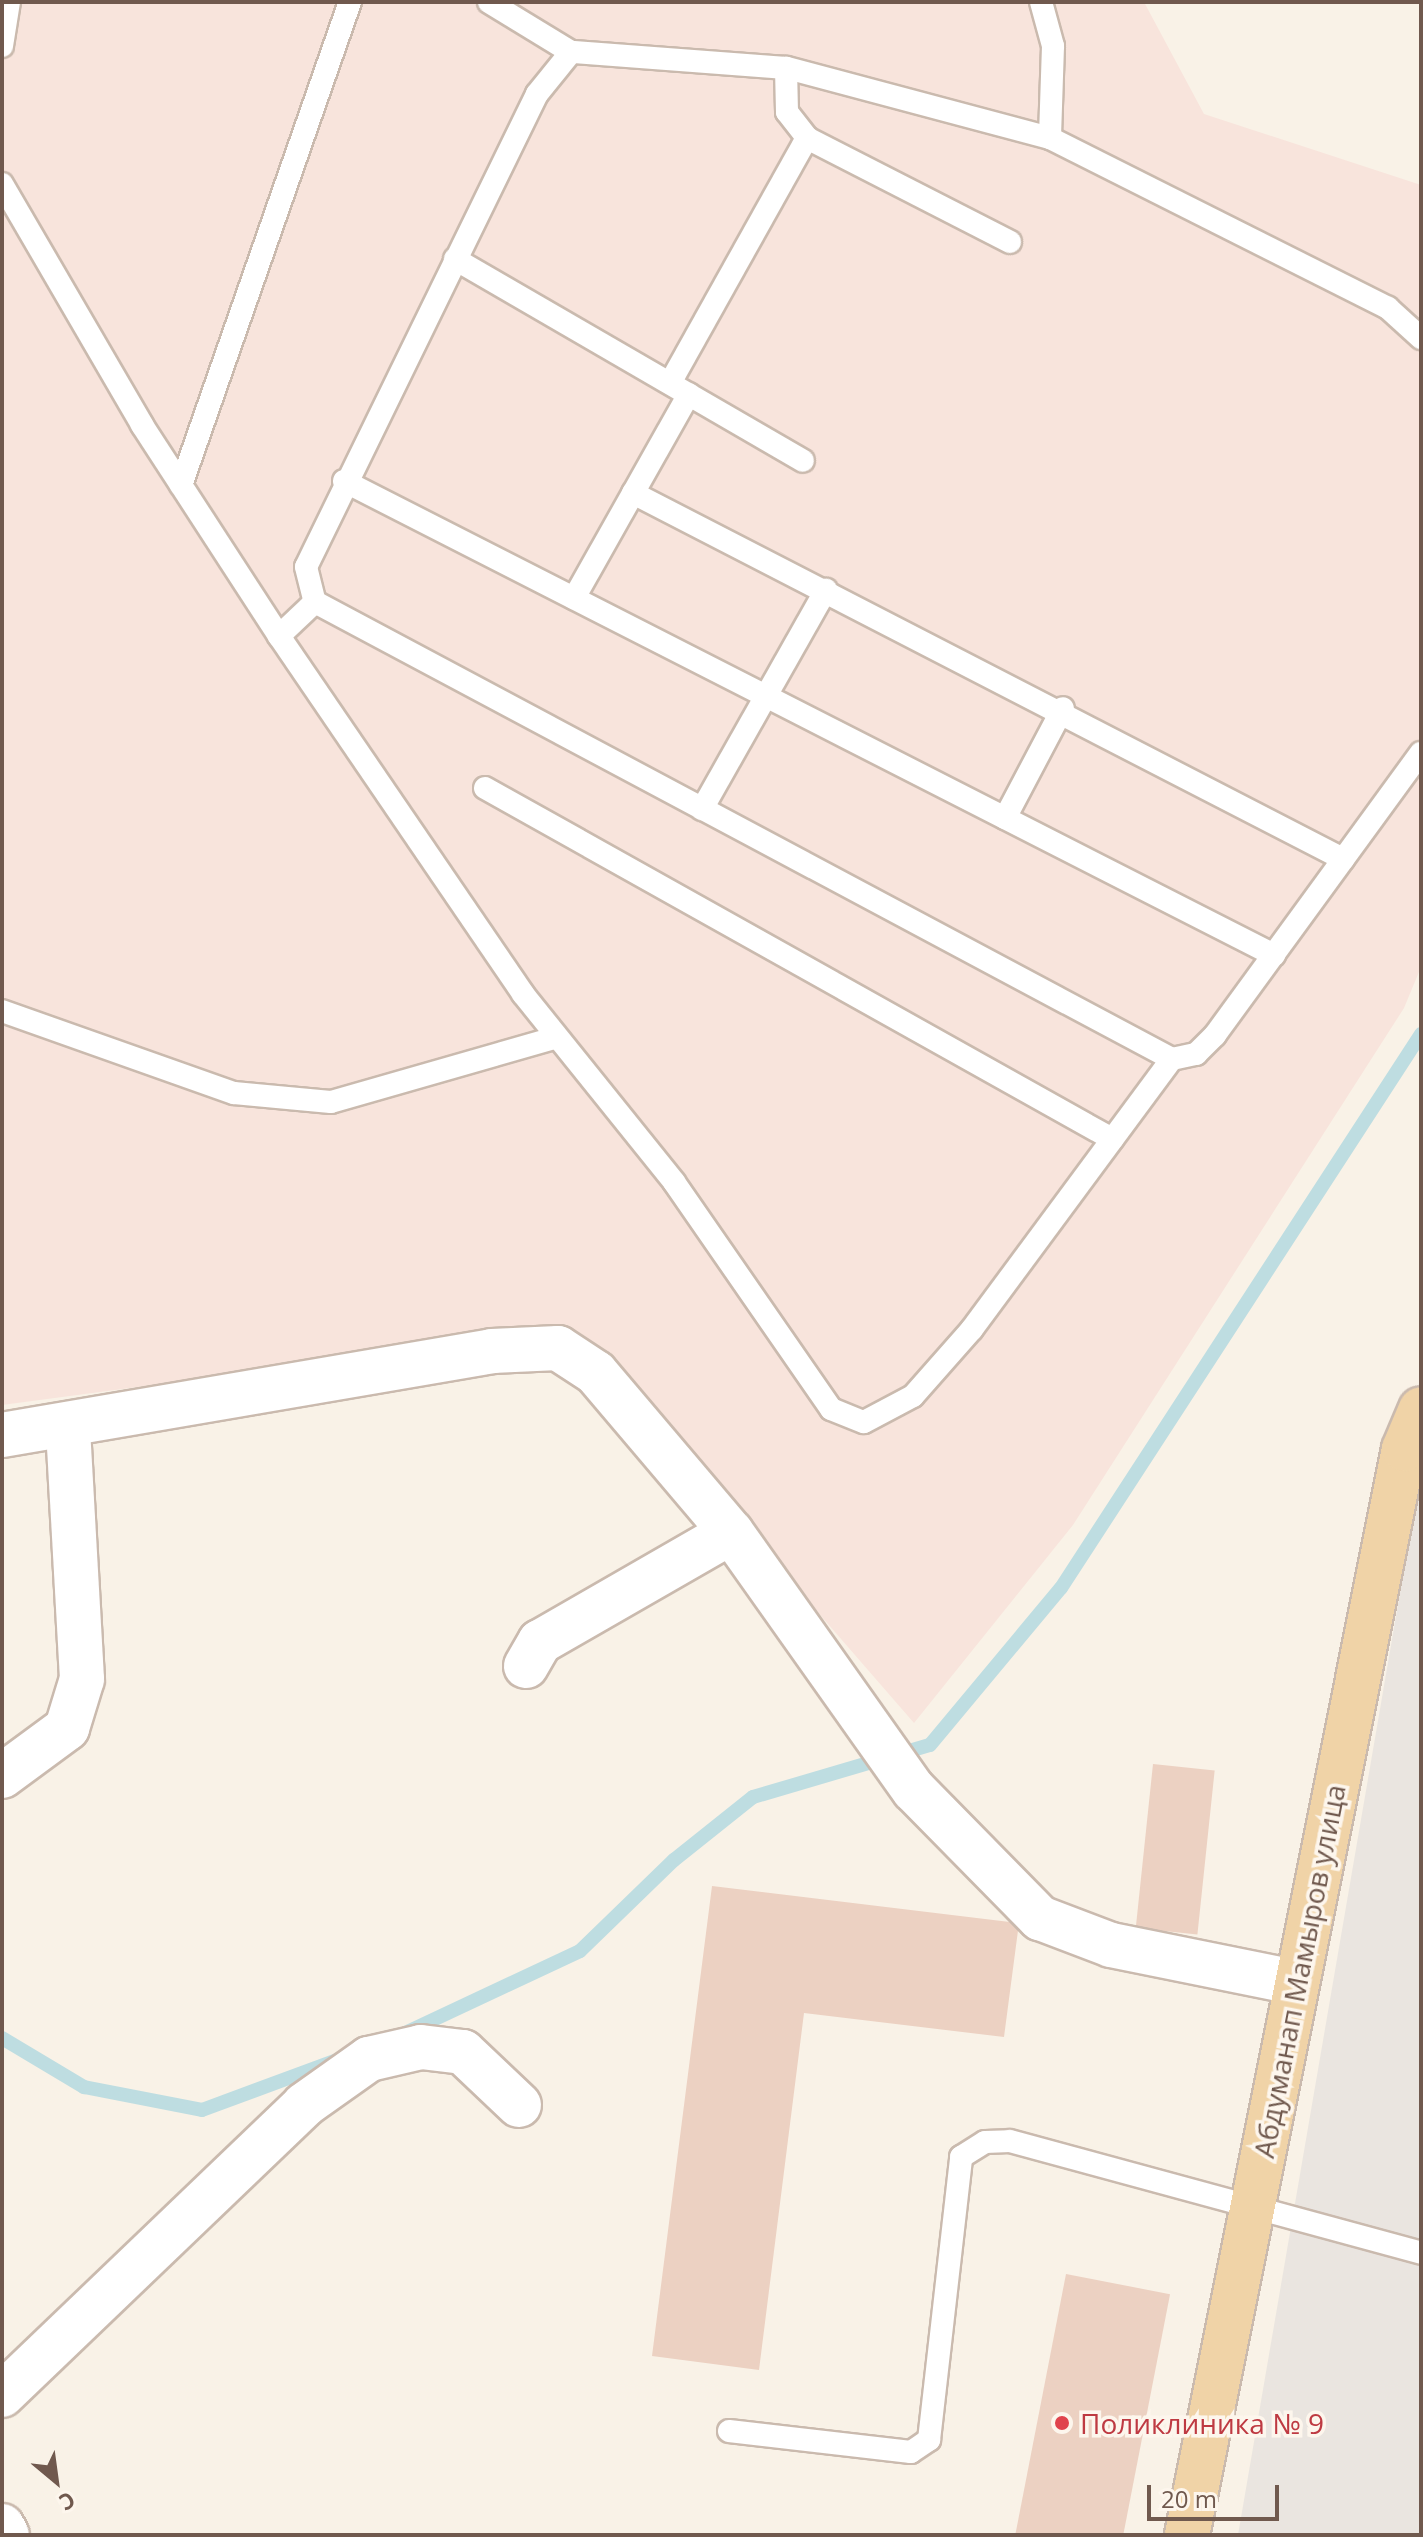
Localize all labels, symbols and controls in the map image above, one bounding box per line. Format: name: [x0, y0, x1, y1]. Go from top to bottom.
street label: Абдуманап Мамыров улица: [1246, 1782, 1352, 2160]
place label: Поликлиника № 9: [1080, 2406, 1324, 2440]
marker: Поликлиника № 9: [1051, 2412, 1073, 2434]
north arrow: [16, 2441, 96, 2521]
scale bar: [1151, 2469, 1283, 2519]
text: 20 m: [1161, 2482, 1217, 2515]
text: С: [54, 2485, 81, 2519]

